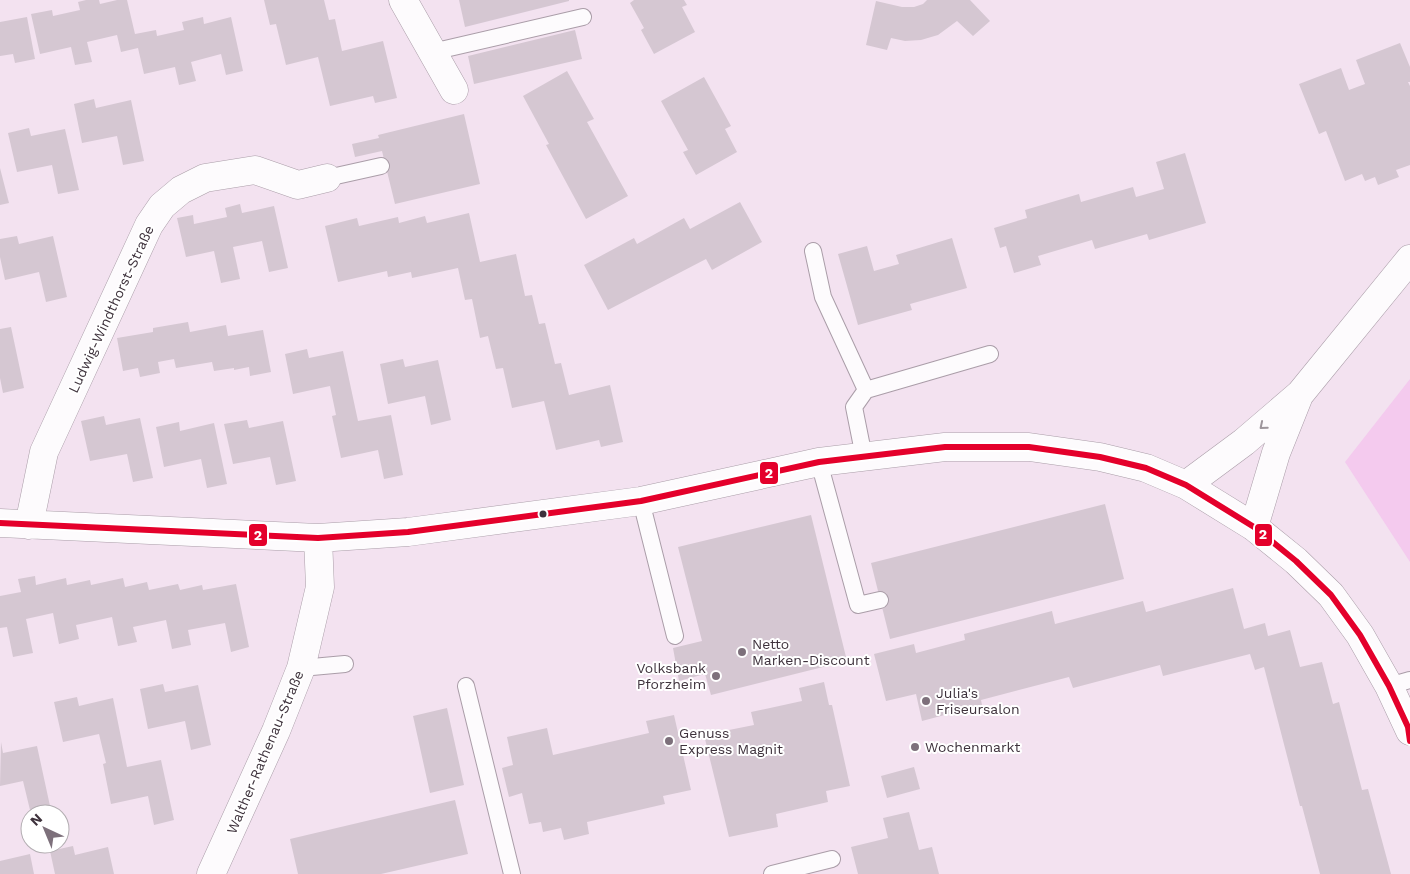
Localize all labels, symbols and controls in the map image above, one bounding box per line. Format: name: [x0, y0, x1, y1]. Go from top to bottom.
street label: Ludwig-Windthorst-Straße: [65, 223, 157, 395]
one-way arrow: [1259, 420, 1268, 429]
line badge: 2: [759, 461, 779, 485]
text: 2: [765, 465, 773, 481]
unlabelled marker: [538, 509, 548, 519]
line badge: 2: [248, 523, 268, 547]
line badge: 2: [1254, 523, 1273, 547]
text: 2: [1259, 526, 1267, 542]
text: 2: [254, 527, 262, 543]
place label: Netto Marken-Discount: [752, 636, 870, 668]
marker: Netto Marken-Discount: [736, 646, 748, 658]
place label: Volksbank Pforzheim: [636, 660, 706, 692]
street label: Walther-Rathenau-Straße: [223, 668, 307, 836]
marker: Volksbank Pforzheim: [710, 670, 722, 682]
place label: Julia's Friseursalon: [936, 685, 1020, 717]
marker: Julia's Friseursalon: [920, 695, 932, 707]
place label: Genuss Express Magnit: [679, 725, 783, 757]
marker: Genuss Express Magnit: [663, 735, 675, 747]
place label: Wochenmarkt: [925, 739, 1021, 755]
marker: Wochenmarkt: [909, 741, 921, 753]
north arrow: [20, 804, 70, 854]
text: N: [27, 810, 45, 829]

